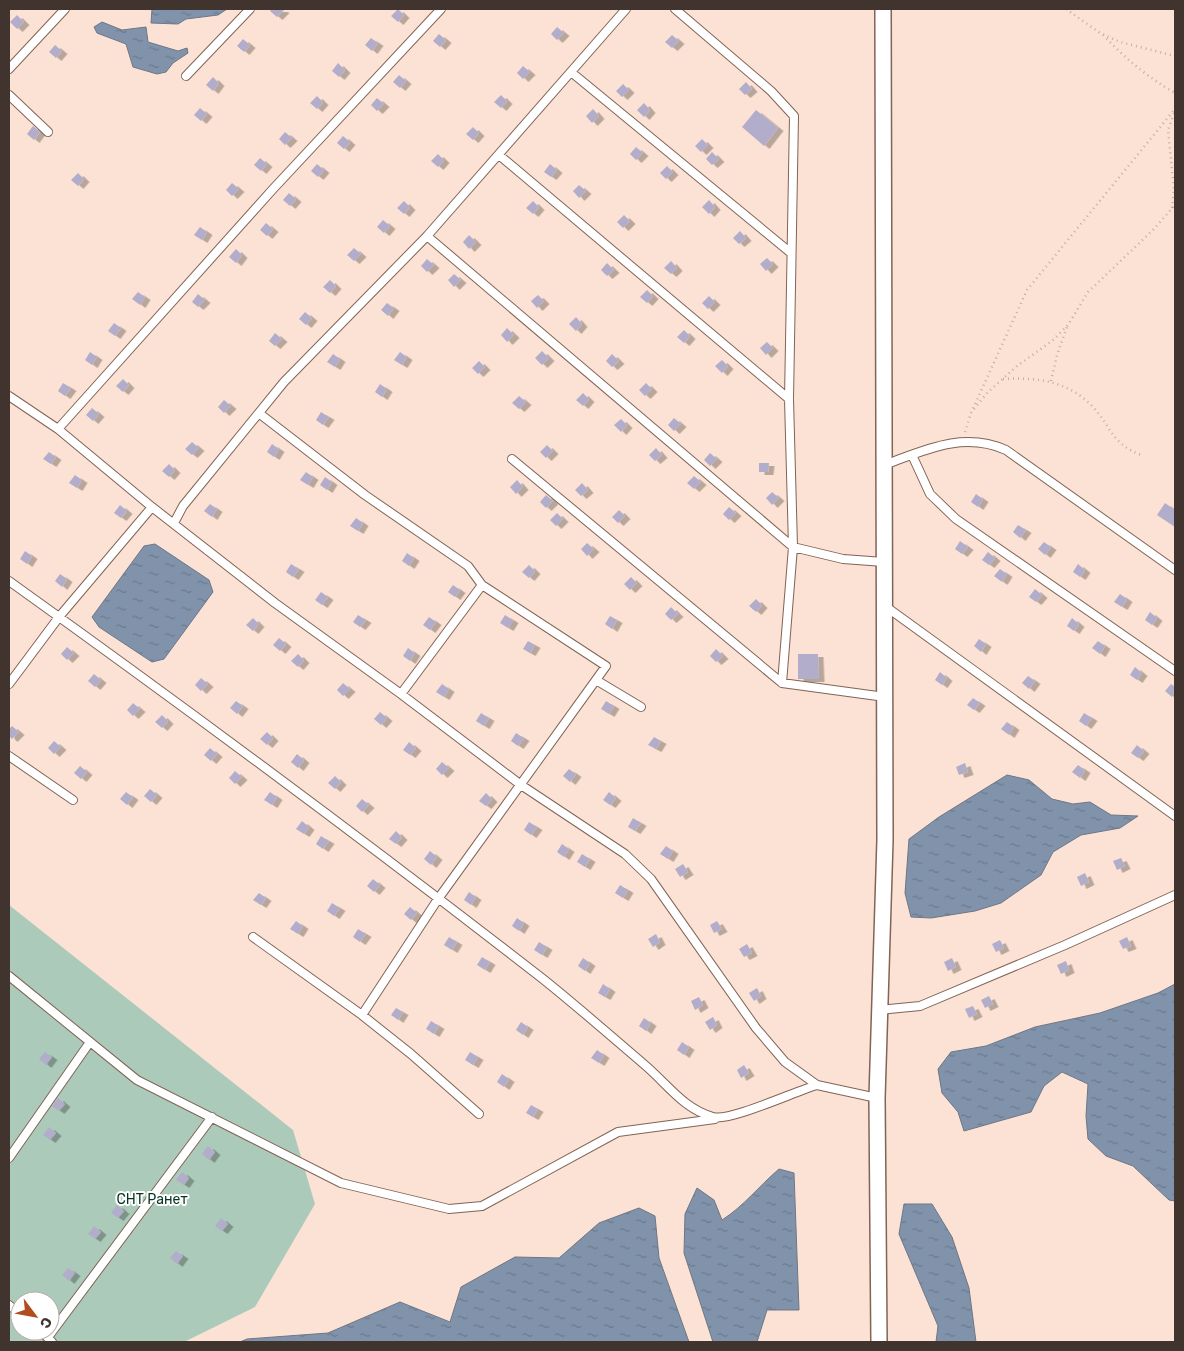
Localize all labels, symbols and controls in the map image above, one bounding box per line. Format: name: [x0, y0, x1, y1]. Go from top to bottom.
park label: СНТ Ранет: [116, 1191, 188, 1208]
north arrow: [10, 1291, 60, 1341]
text: С: [36, 1314, 55, 1331]

